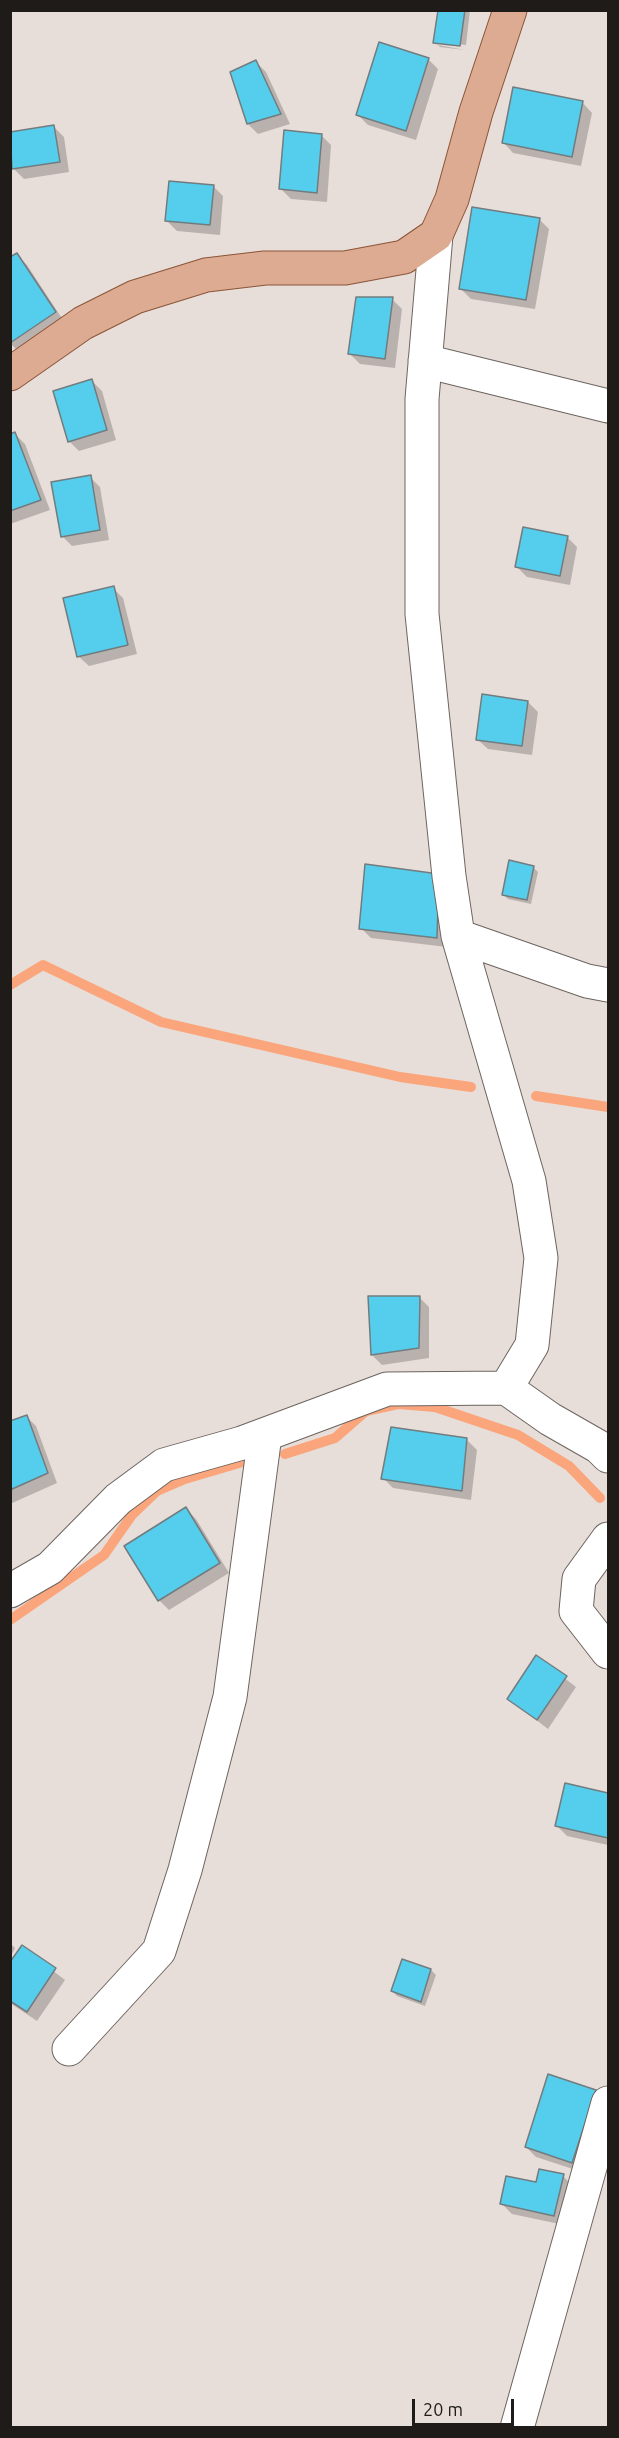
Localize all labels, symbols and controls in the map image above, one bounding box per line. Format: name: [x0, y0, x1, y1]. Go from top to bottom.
scale bar: [415, 2387, 517, 2425]
text: 20 m: [423, 2399, 463, 2419]

